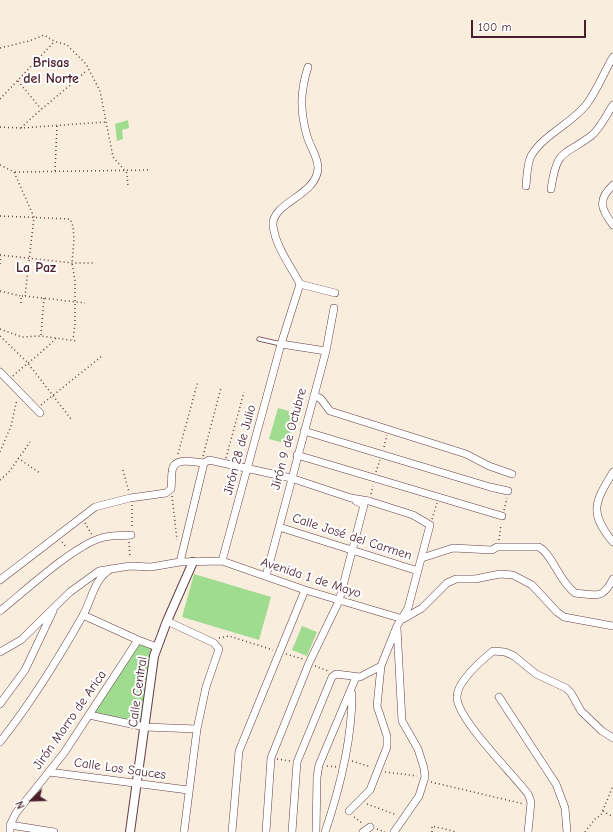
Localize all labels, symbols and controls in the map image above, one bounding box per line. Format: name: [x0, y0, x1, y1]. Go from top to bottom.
scale bar: [473, 12, 588, 38]
text: 100 m: [478, 20, 511, 34]
district label: Brisas del Norte: [23, 55, 79, 88]
district label: La Paz: [16, 260, 56, 276]
street label: Jirón 9 de Octubre: [268, 387, 310, 491]
street label: Jirón 28 de Julio: [220, 403, 260, 497]
street label: Calle José del Carmen: [290, 510, 414, 564]
street label: Avenida 1 de Mayo: [259, 554, 363, 602]
street label: Calle Central: [125, 656, 151, 728]
street label: Jirón Morro de Arica: [30, 667, 110, 773]
street label: Calle Los Sauces: [73, 755, 167, 783]
north arrow: [12, 780, 52, 820]
text: N: [13, 799, 28, 811]

